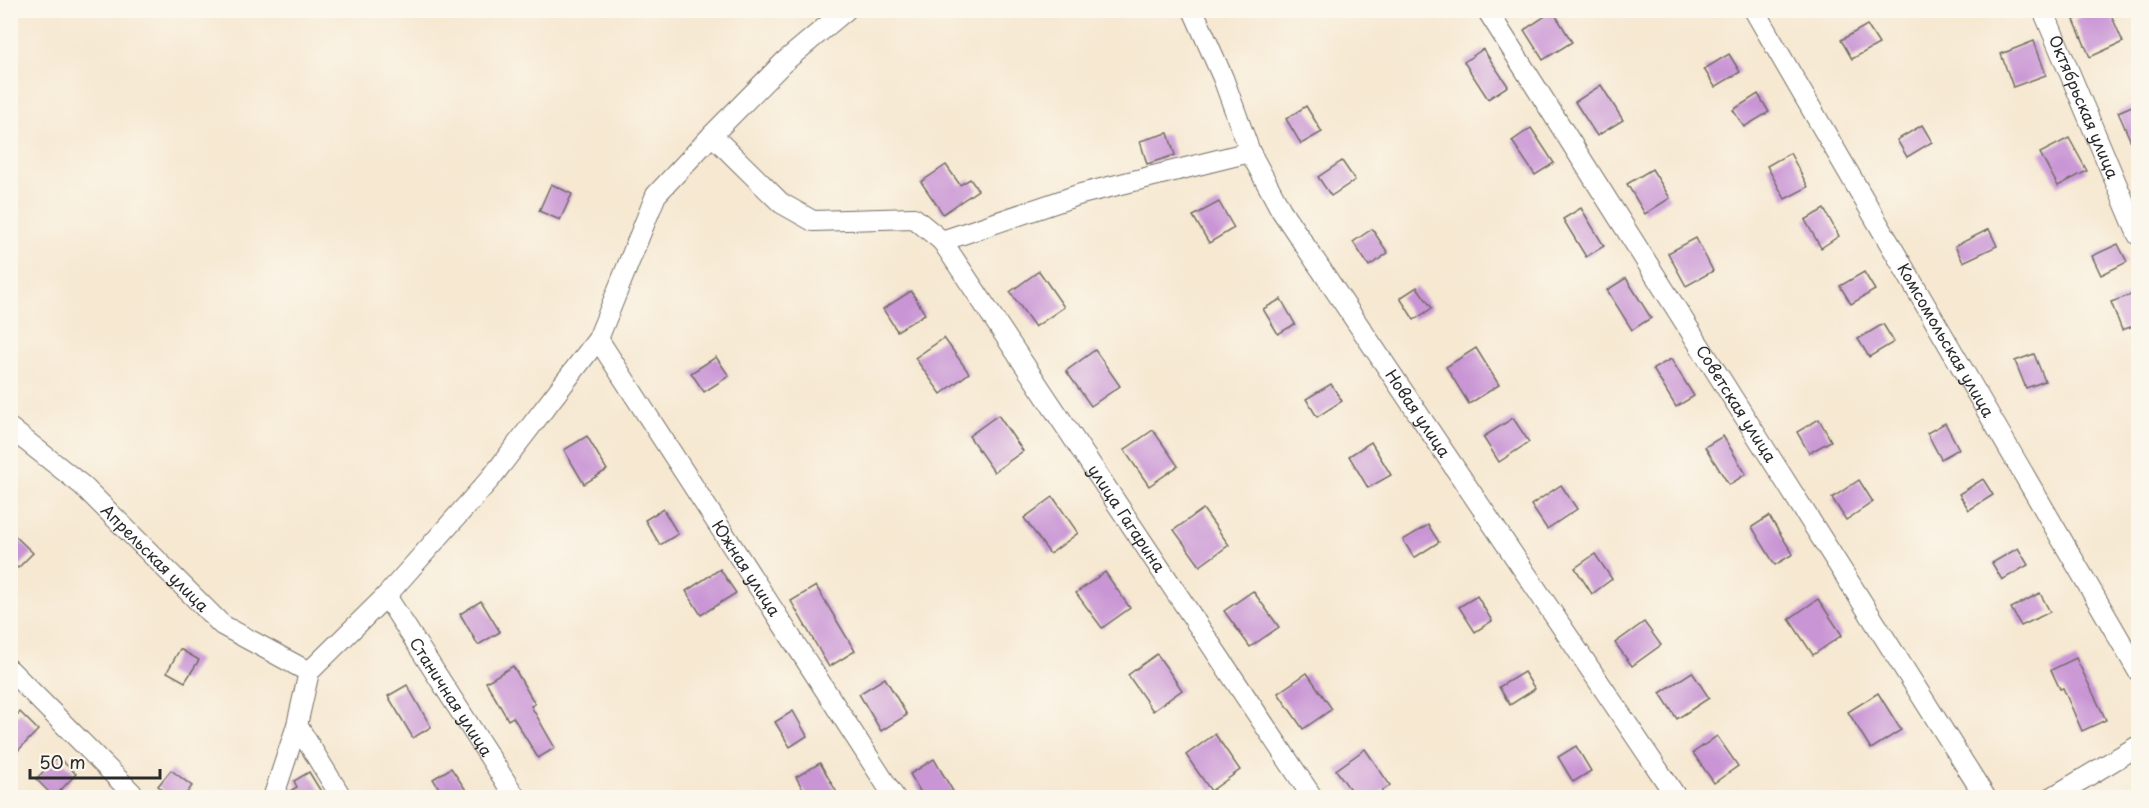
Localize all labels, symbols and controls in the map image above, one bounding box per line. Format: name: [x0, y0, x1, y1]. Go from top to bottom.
street label: Октябрьская улица: [2044, 31, 2126, 182]
street label: Комсомольская улица: [1893, 258, 2001, 421]
street label: Советская улица: [1691, 340, 1783, 466]
street label: Новая улица: [1380, 364, 1457, 462]
street label: улица Гагарина: [1083, 459, 1172, 576]
street label: Апрельская улица: [96, 498, 215, 617]
street label: Южная улица: [707, 515, 787, 620]
street label: Станичная улица: [404, 632, 499, 761]
scale bar: [30, 742, 160, 780]
text: 50 m: [39, 748, 86, 775]

